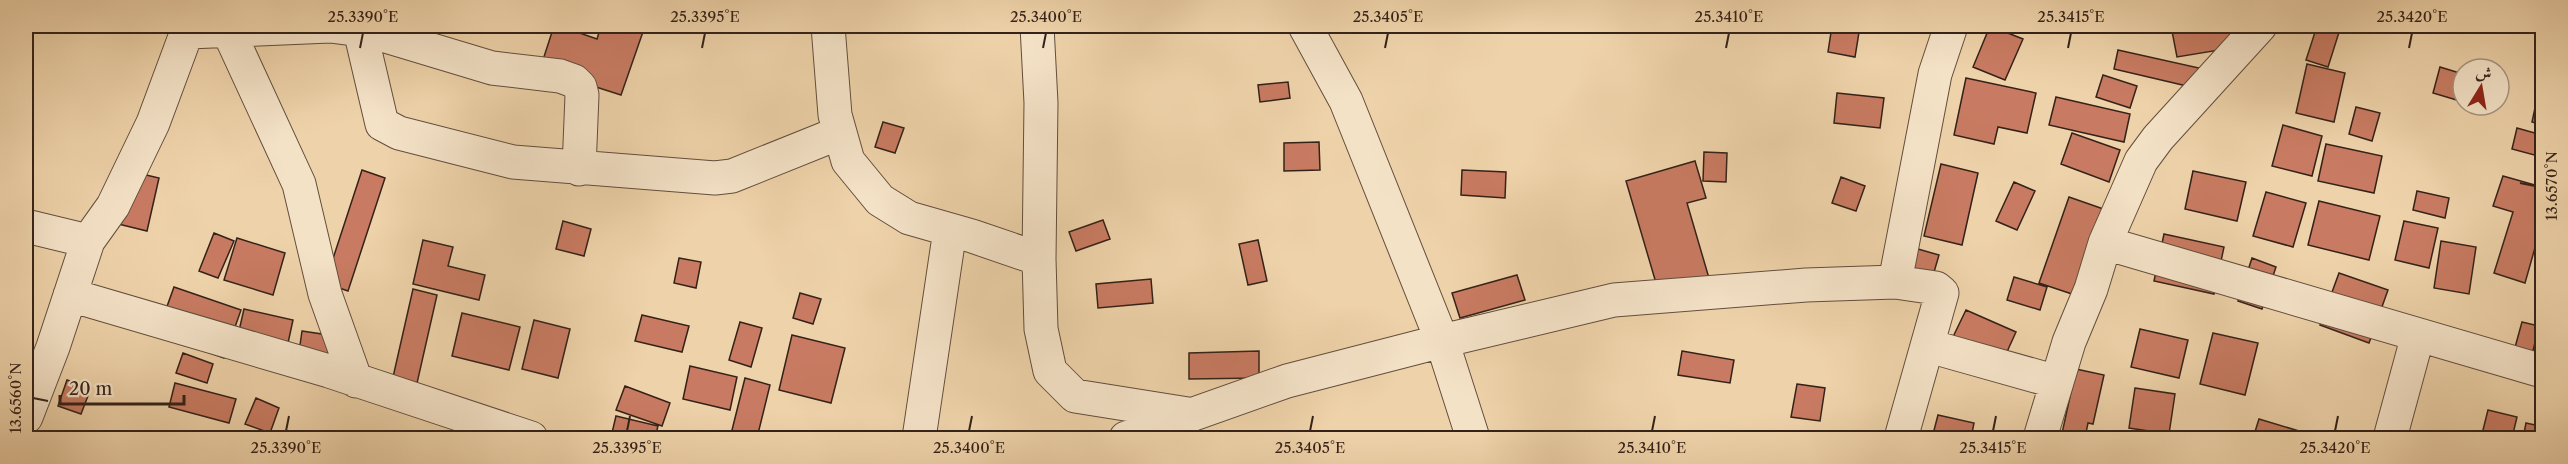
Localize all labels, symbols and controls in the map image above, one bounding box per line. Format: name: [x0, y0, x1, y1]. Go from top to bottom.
text: 25.3390°E: [328, 7, 398, 26]
text: 25.3395°E: [670, 7, 740, 26]
text: 25.3400°E: [1010, 7, 1082, 26]
text: 25.3405°E: [1353, 7, 1423, 26]
text: 25.3410°E: [1695, 7, 1763, 26]
text: 25.3415°E: [2037, 7, 2105, 26]
text: 25.3420°E: [2376, 7, 2448, 26]
north arrow: [2451, 57, 2511, 117]
text: ش: [2474, 61, 2494, 84]
text: 13.6570°N: [2542, 151, 2561, 221]
text: 13.6560°N: [6, 362, 25, 434]
scale bar: [60, 368, 184, 406]
text: 20 m: [69, 378, 113, 400]
text: 25.3390°E: [251, 438, 321, 457]
text: 25.3395°E: [592, 438, 662, 457]
text: 25.3400°E: [933, 438, 1005, 457]
text: 25.3405°E: [1275, 438, 1345, 457]
text: 25.3410°E: [1618, 438, 1686, 457]
text: 25.3415°E: [1959, 438, 2027, 457]
text: 25.3420°E: [2299, 438, 2371, 457]

